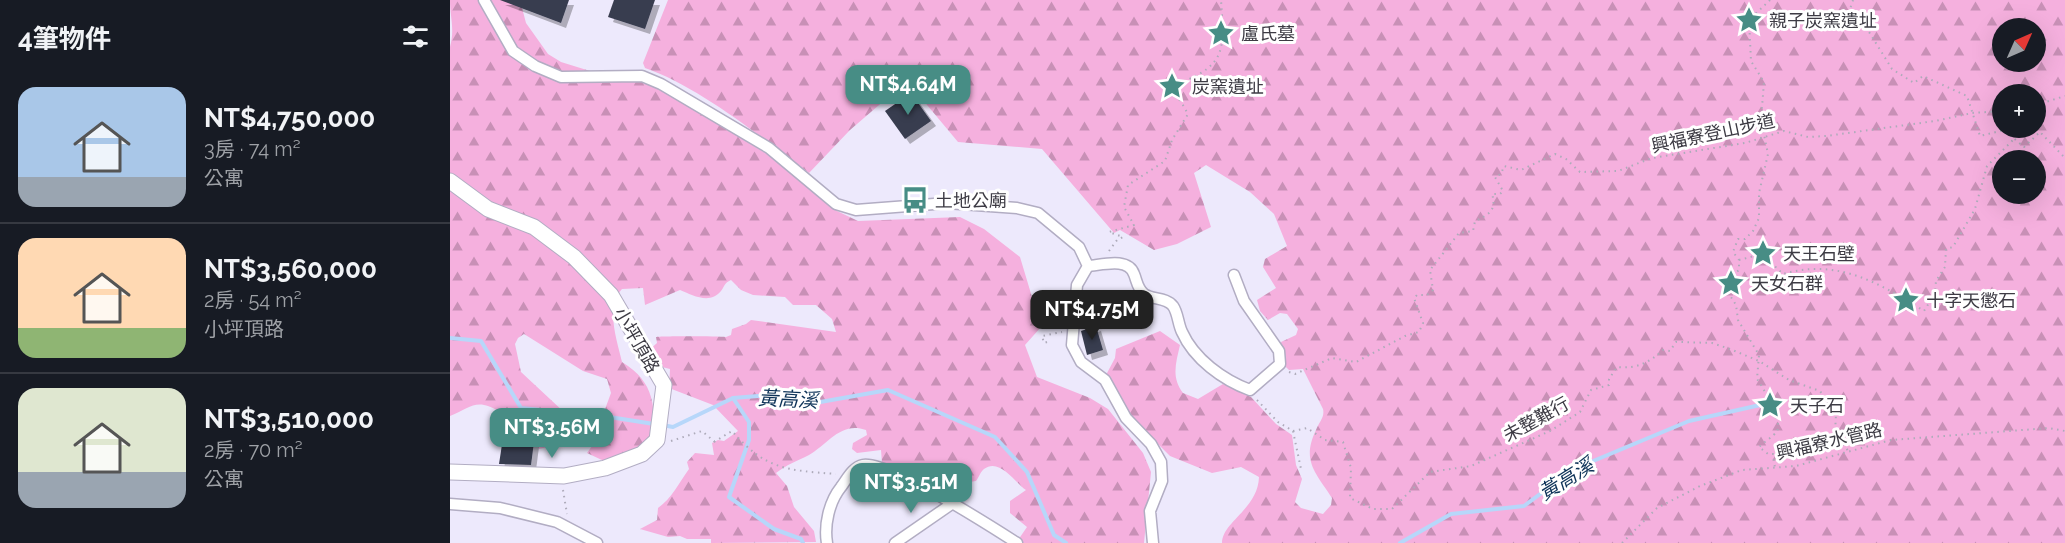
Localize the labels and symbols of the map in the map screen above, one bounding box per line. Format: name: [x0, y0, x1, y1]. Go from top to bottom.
place icon: 親子炭窯遺址: [1734, 5, 1764, 35]
place label: 親子炭窯遺址: [1769, 10, 1877, 31]
place icon: 盧氏墓: [1206, 18, 1236, 48]
north arrow: [1992, 18, 2046, 72]
place label: 盧氏墓: [1241, 23, 1295, 44]
pin: NT$4.64M: [846, 65, 970, 116]
place icon: 炭窯遺址: [1157, 71, 1187, 101]
place label: 炭窯遺址: [1192, 76, 1264, 97]
street label: 興福寮登山步道: [1649, 110, 1777, 156]
bus stop icon: 土地公廟: [900, 185, 930, 215]
place label: 土地公廟: [935, 190, 1007, 211]
place icon: 天王石壁: [1748, 238, 1778, 268]
place label: 天王石壁: [1783, 243, 1855, 264]
place icon: 天女石群: [1716, 268, 1746, 298]
place label: 天女石群: [1751, 273, 1823, 294]
place icon: 十字天懲石: [1891, 285, 1921, 315]
pin: NT$4.75M: [1030, 290, 1154, 341]
place label: 十字天懲石: [1926, 290, 2016, 311]
street label: 小坪頂路: [610, 304, 664, 376]
water label: 黃高溪: [757, 385, 822, 413]
place icon: 天子石: [1755, 390, 1785, 420]
street label: 未整難行: [1499, 392, 1573, 446]
place label: 天子石: [1790, 395, 1844, 416]
pin: NT$3.56M: [490, 408, 614, 459]
street label: 興福寮水管路: [1774, 419, 1884, 463]
water label: 黃高溪: [1534, 451, 1600, 505]
pin: NT$3.51M: [849, 463, 973, 514]

